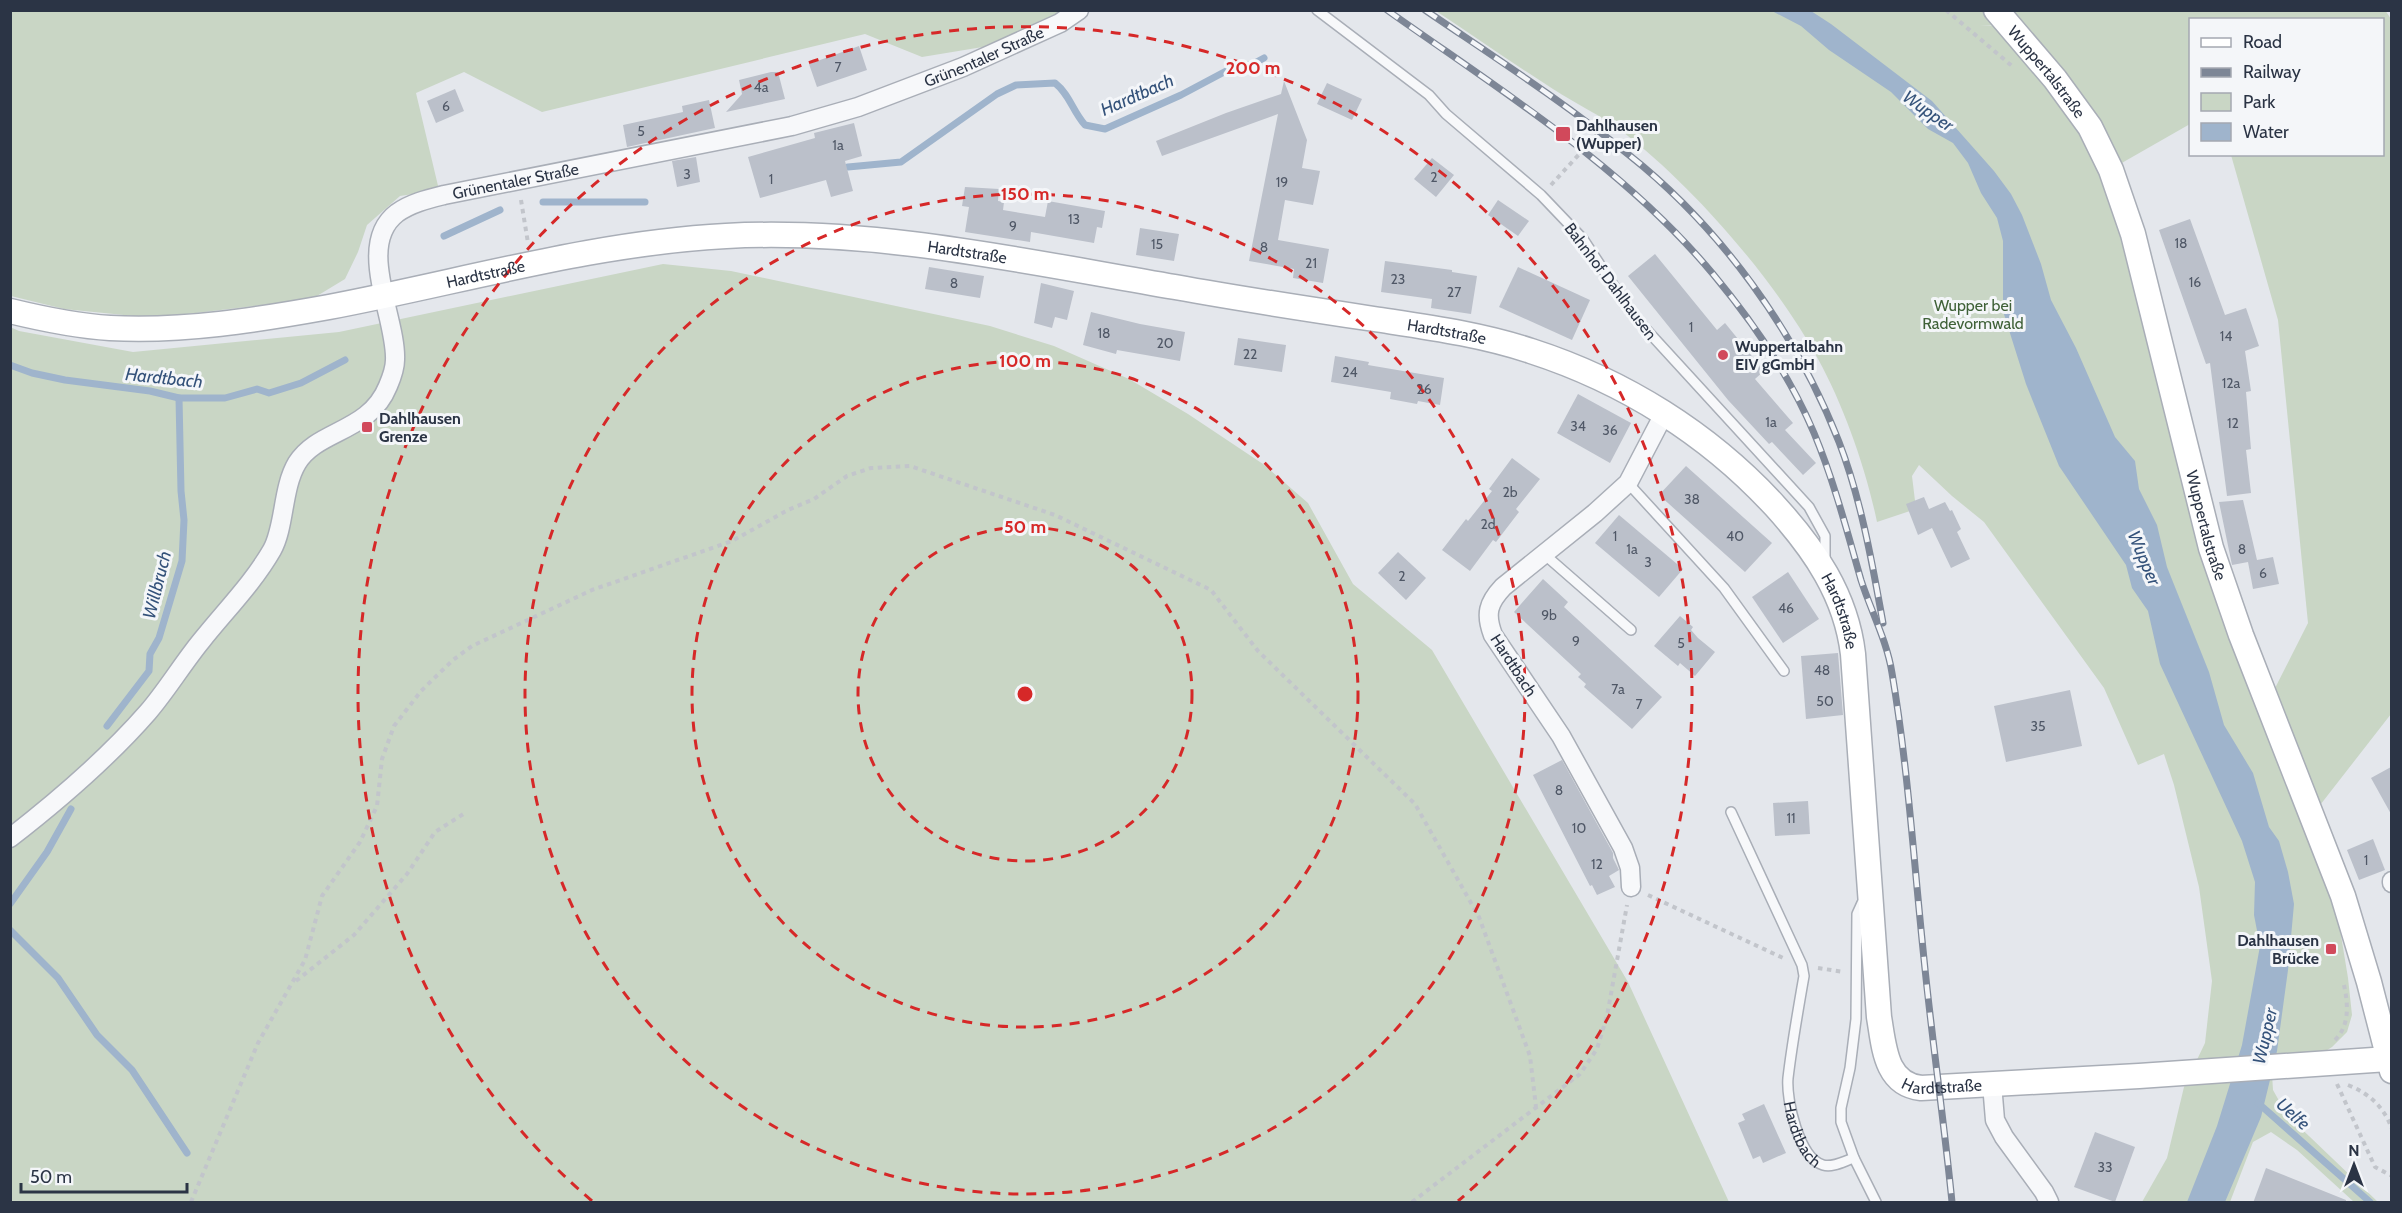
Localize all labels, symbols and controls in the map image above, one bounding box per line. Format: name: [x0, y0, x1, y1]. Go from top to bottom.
legend: [2189, 18, 2384, 156]
street label: Wuppertalstraße: [2004, 22, 2089, 122]
street label: Grünentaler Straße: [921, 23, 1047, 91]
text: Road: [2243, 31, 2282, 53]
text: 200 m: [1226, 57, 1280, 79]
house number: 7: [834, 58, 842, 76]
text: Railway: [2243, 61, 2301, 83]
water label: Hardtbach: [1097, 69, 1177, 121]
house number: 4a: [754, 78, 769, 96]
water label: Wupper: [1898, 86, 1959, 137]
text: Park: [2243, 91, 2276, 113]
house number: 6: [442, 97, 450, 115]
place label: Dahlhausen (Wupper): [1576, 116, 1658, 153]
text: Water: [2243, 121, 2289, 143]
house number: 5: [637, 122, 645, 140]
marker: Dahlhausen (Wupper): [1554, 125, 1572, 143]
house number: 1a: [832, 136, 844, 154]
street label: Grünentaler Straße: [451, 160, 580, 203]
house number: 3: [683, 165, 691, 183]
house number: 2: [1430, 168, 1438, 186]
house number: 1: [769, 170, 773, 188]
house number: 19: [1276, 173, 1288, 191]
text: 150 m: [1001, 183, 1049, 205]
house number: 13: [1068, 210, 1080, 228]
house number: 9: [1009, 217, 1017, 235]
street label: Bahnhof Dahlhausen: [1561, 219, 1661, 343]
house number: 18: [2174, 234, 2188, 252]
house number: 15: [1151, 235, 1163, 253]
street label: Hardtstraße: [926, 237, 1008, 267]
house number: 8: [1260, 238, 1268, 256]
house number: 21: [1305, 254, 1317, 272]
street label: Hardtstraße: [444, 256, 527, 292]
house number: 23: [1391, 270, 1405, 288]
house number: 16: [2189, 273, 2201, 291]
house number: 8: [950, 274, 958, 292]
house number: 27: [1447, 283, 1461, 301]
park label: Wupper bei Radevormwald: [1922, 296, 2024, 333]
street label: Hardtstraße: [1406, 315, 1488, 348]
house number: 1: [1689, 318, 1693, 336]
house number: 18: [1097, 324, 1111, 342]
house number: 14: [2220, 327, 2232, 345]
house number: 20: [1156, 334, 1174, 352]
place label: Wuppertalbahn EIV gGmbH: [1735, 337, 1843, 374]
house number: 22: [1243, 345, 1257, 363]
marker: Wuppertalbahn EIV gGmbH: [1716, 348, 1730, 362]
text: 100 m: [999, 350, 1051, 372]
water label: Hardtbach: [124, 363, 204, 393]
house number: 24: [1342, 363, 1358, 381]
house number: 12a: [2222, 374, 2241, 392]
house number: 26: [1416, 380, 1432, 398]
place label: Dahlhausen Grenze: [379, 409, 461, 446]
house number: 1a: [1765, 413, 1777, 431]
house number: 12: [2227, 414, 2239, 432]
house number: 34: [1570, 417, 1586, 435]
marker: Dahlhausen Grenze: [360, 420, 374, 434]
house number: 36: [1602, 421, 1618, 439]
street label: Wuppertalstraße: [2182, 468, 2230, 583]
house number: 2b: [1502, 483, 1518, 501]
house number: 38: [1684, 490, 1700, 508]
house number: 2d: [1480, 515, 1496, 533]
text: 50 m: [1004, 516, 1046, 538]
house number: 1: [1613, 527, 1617, 545]
house number: 40: [1726, 527, 1744, 545]
water label: Wupper: [2123, 527, 2166, 590]
house number: 1a: [1626, 540, 1638, 558]
house number: 8: [2238, 540, 2246, 558]
water label: Willbruch: [138, 549, 176, 621]
house number: 3: [1644, 553, 1652, 571]
house number: 6: [2259, 564, 2267, 582]
house number: 2: [1398, 567, 1406, 585]
street label: Hardtstraße: [1817, 570, 1861, 650]
house number: 46: [1778, 599, 1794, 617]
house number: 9b: [1541, 606, 1557, 624]
street label: Hardtbach: [1486, 631, 1541, 700]
house number: 9: [1572, 632, 1580, 650]
house number: 5: [1677, 634, 1685, 652]
house number: 48: [1814, 661, 1830, 679]
house number: 7a: [1611, 680, 1625, 698]
centre of rings: [1015, 684, 1035, 704]
house number: 50: [1816, 692, 1834, 710]
house number: 7: [1635, 695, 1643, 713]
house number: 35: [2030, 717, 2046, 735]
house number: 8: [1555, 781, 1563, 799]
house number: 11: [1786, 809, 1796, 827]
house number: 10: [1572, 819, 1586, 837]
house number: 1: [2364, 851, 2368, 869]
house number: 12: [1591, 855, 1603, 873]
place label: Dahlhausen Brücke: [2237, 931, 2319, 968]
marker: Dahlhausen Brücke: [2324, 942, 2338, 956]
water label: Wupper: [2248, 1004, 2282, 1066]
street label: Hardtstraße: [1899, 1074, 1982, 1098]
water label: Uelfe: [2272, 1093, 2314, 1135]
street label: Hardtbach: [1780, 1100, 1825, 1172]
north arrow: [2324, 1135, 2384, 1195]
text: N: [2348, 1141, 2360, 1160]
scale bar: [21, 1156, 188, 1194]
house number: 33: [2097, 1158, 2113, 1176]
text: 50 m: [30, 1166, 72, 1188]

